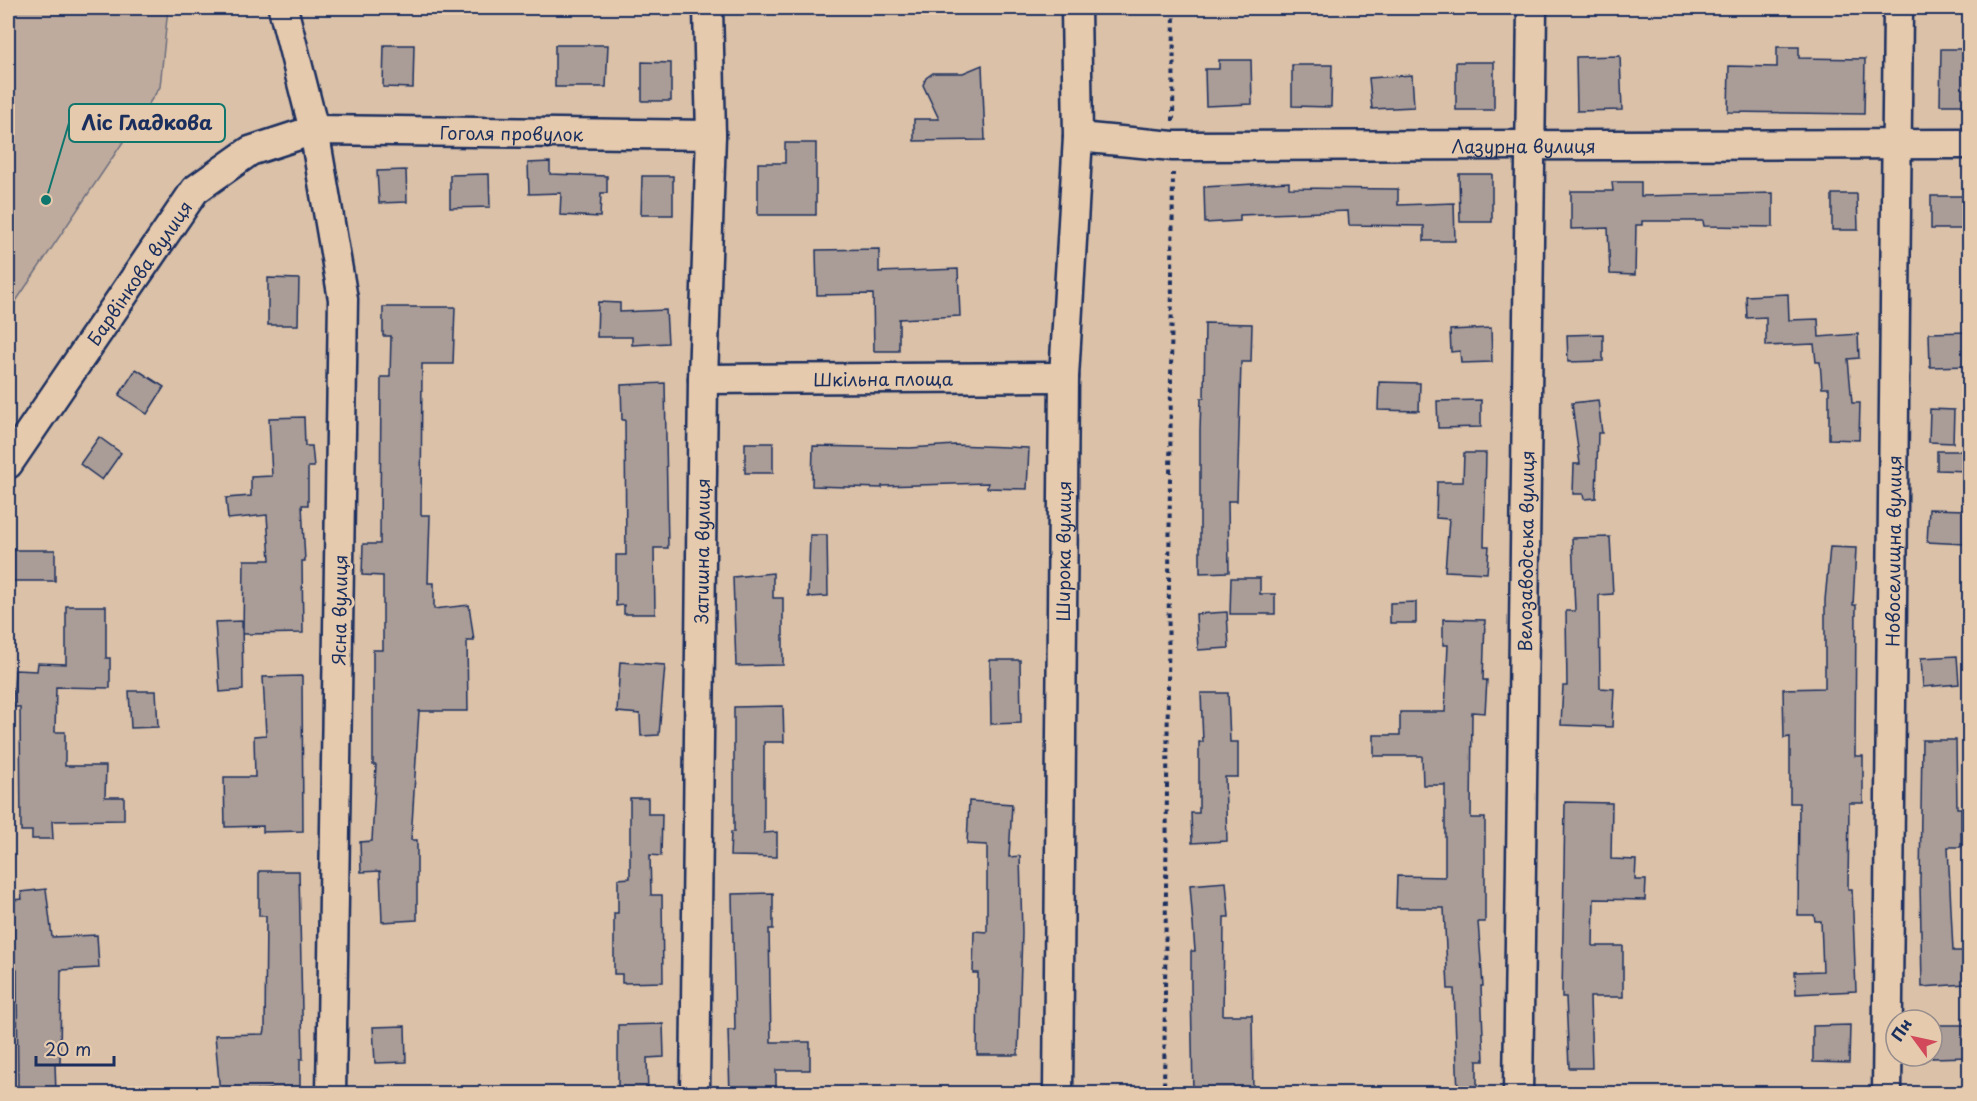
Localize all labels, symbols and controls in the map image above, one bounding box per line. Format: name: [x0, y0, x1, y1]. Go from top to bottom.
callout: Ліс Гладкова: [69, 104, 225, 142]
text: Ліс Гладкова: [81, 107, 213, 137]
street label: Гоголя провулок: [439, 118, 584, 147]
street label: Лазурна вулиця: [1451, 131, 1596, 159]
street label: Барвінкова вулиця: [80, 194, 198, 350]
street label: Шкільна площа: [813, 364, 954, 392]
street label: Велозаводська вулиця: [1510, 450, 1540, 652]
street label: Новоселищна вулиця: [1878, 455, 1907, 647]
street label: Затишна вулиця: [687, 478, 715, 624]
street label: Широка вулиця: [1048, 481, 1077, 621]
street label: Ясна вулиця: [325, 554, 353, 666]
north arrow: [1884, 1008, 1944, 1068]
text: Пн: [1884, 1013, 1917, 1046]
scale bar: [36, 1029, 114, 1067]
text: 20 m: [45, 1035, 91, 1062]

